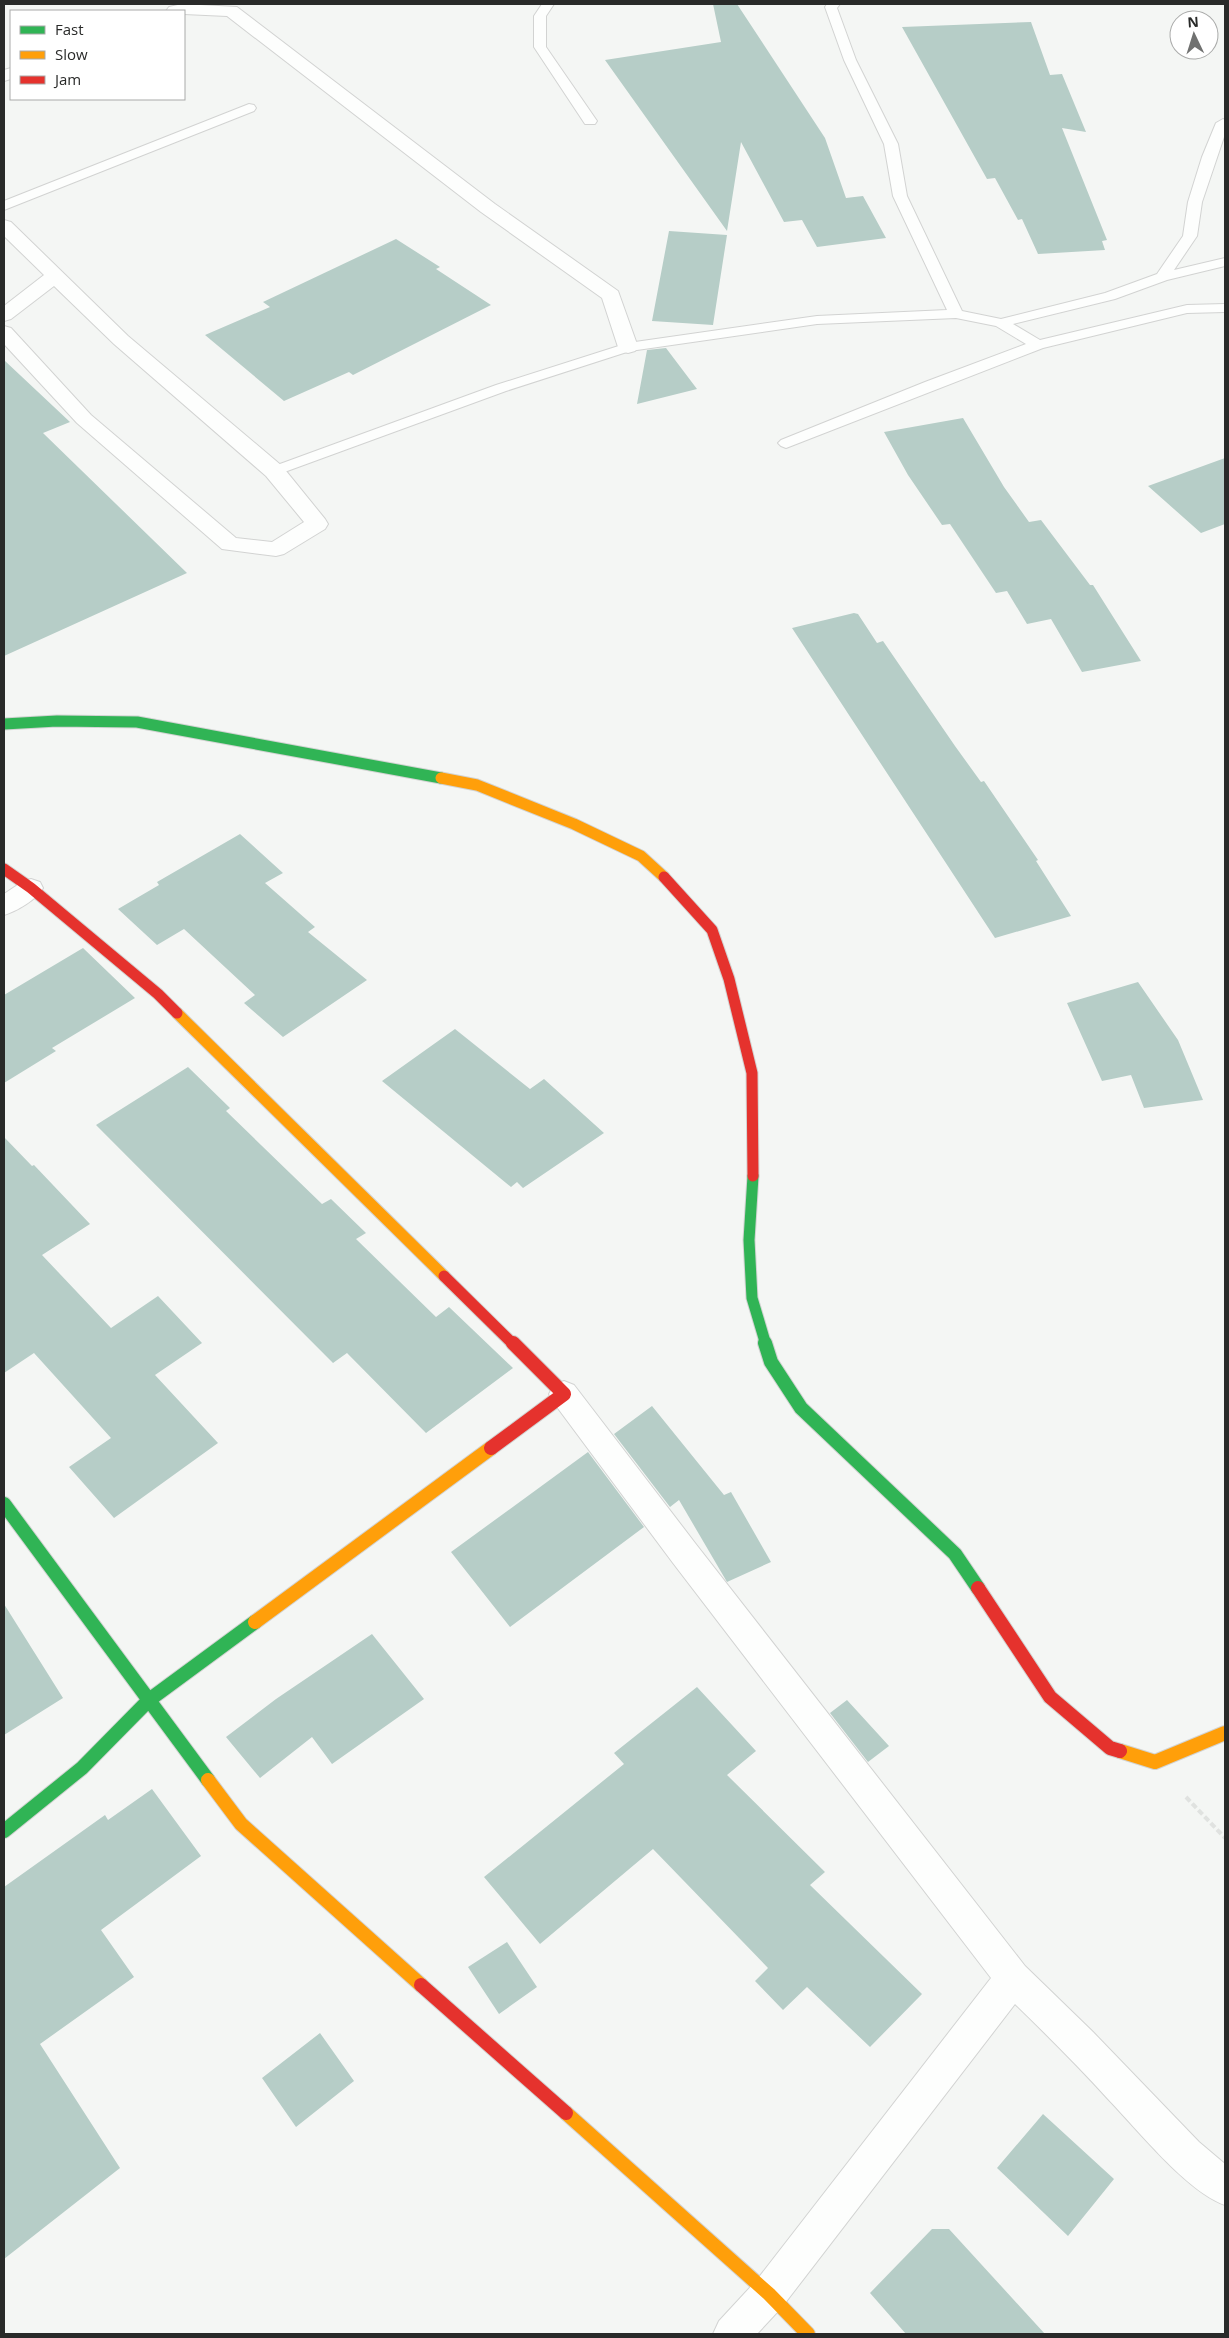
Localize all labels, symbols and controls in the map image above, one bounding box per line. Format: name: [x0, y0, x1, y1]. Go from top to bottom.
legend: [10, 10, 185, 100]
north arrow: [1169, 10, 1219, 60]
text: N: [1187, 12, 1199, 31]
text: Fast: [55, 19, 84, 39]
text: Slow: [55, 44, 88, 64]
text: Jam: [53, 69, 81, 89]

